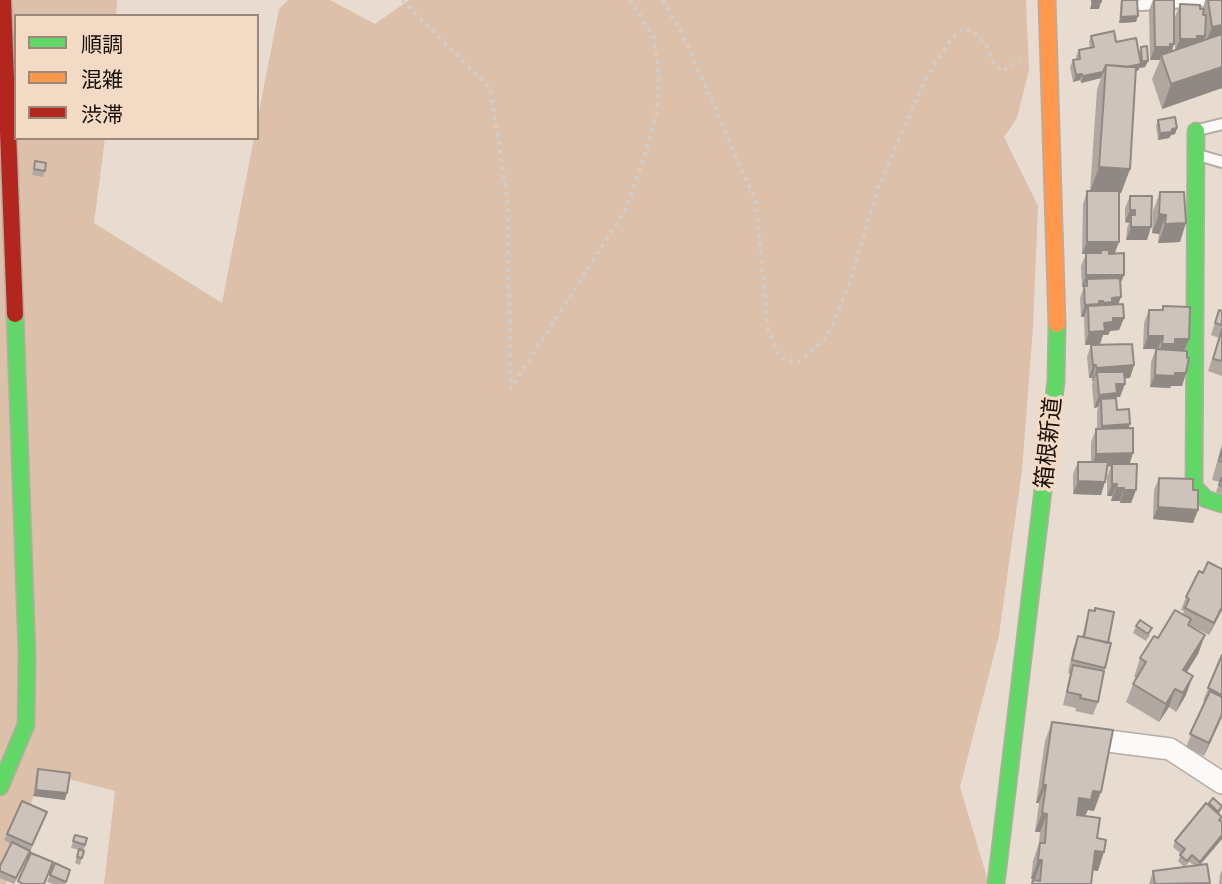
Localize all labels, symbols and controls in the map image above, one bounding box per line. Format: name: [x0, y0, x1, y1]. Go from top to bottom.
legend: [14, 14, 259, 140]
text: 順調: [81, 31, 123, 57]
text: 混雑: [81, 66, 123, 92]
text: 渋滞: [81, 101, 123, 127]
street label: 箱根新道: [1030, 396, 1068, 490]

